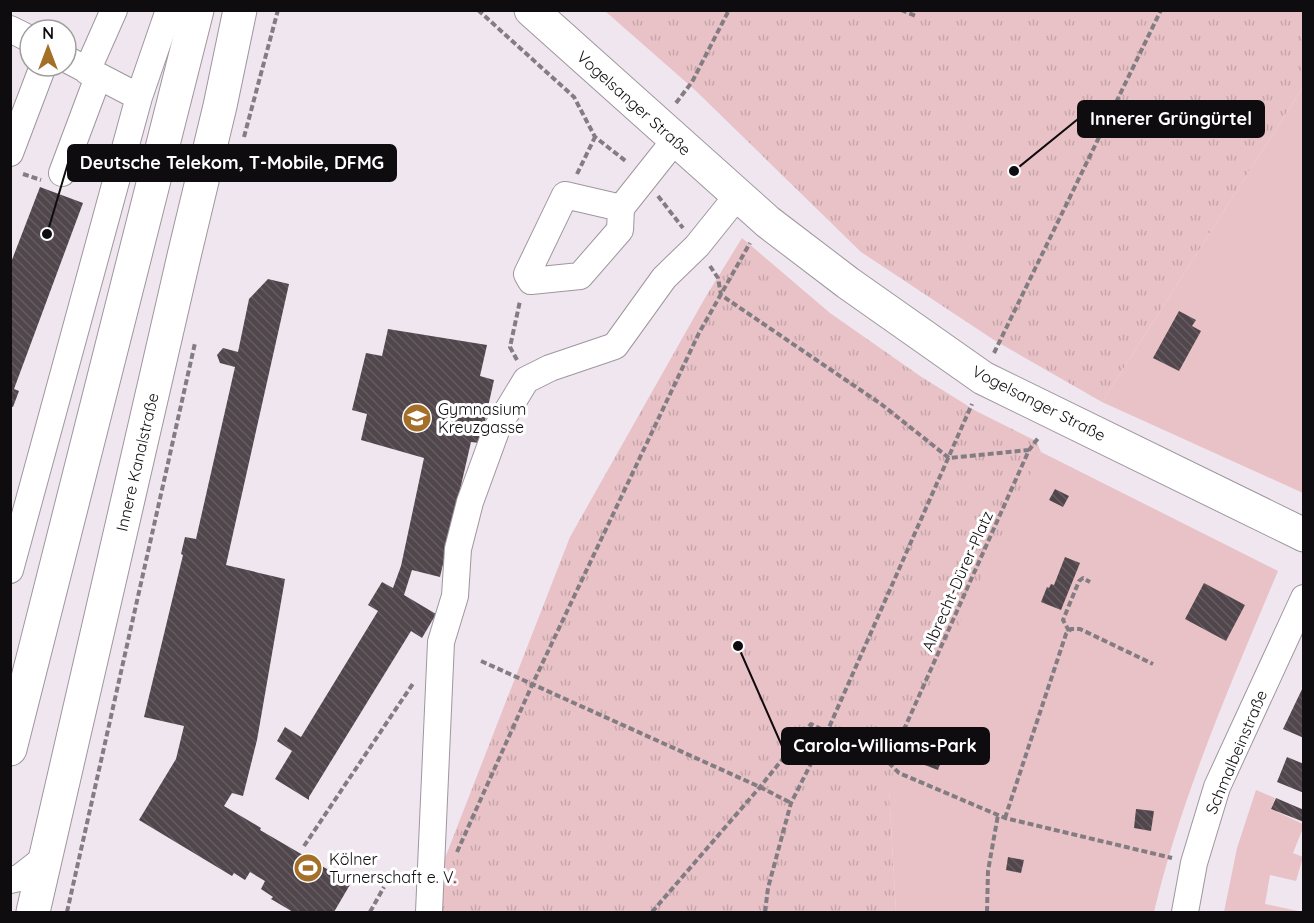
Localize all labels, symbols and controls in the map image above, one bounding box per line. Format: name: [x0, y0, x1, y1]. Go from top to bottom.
north arrow: [18, 18, 78, 78]
text: N: [42, 23, 54, 43]
street label: Vogelsanger Straße: [573, 46, 695, 160]
callout: Innerer Grüngürtel: [1078, 101, 1264, 137]
text: Innerer Grüngürtel: [1090, 107, 1252, 130]
callout: Deutsche Telekom, T-Mobile, DFMG: [68, 145, 396, 181]
text: Deutsche Telekom, T-Mobile, DFMG: [80, 151, 384, 174]
street label: Vogelsanger Straße: [969, 361, 1109, 445]
street label: Innere Kanalstraße: [111, 391, 163, 533]
place label: Gymnasium Kreuzgasse: [438, 399, 526, 437]
school or university icon: Gymnasium Kreuzgasse: [401, 402, 433, 434]
street label: Albrecht-Dürer-Platz: [917, 508, 997, 654]
street label: Schmalbeinstraße: [1201, 687, 1271, 817]
callout: Carola-Williams-Park: [782, 728, 989, 764]
text: Carola-Williams-Park: [793, 734, 977, 757]
place label: Kölner Turnerschaft e. V.: [329, 849, 457, 887]
sports icon: Kölner Turnerschaft e. V.: [292, 852, 324, 884]

